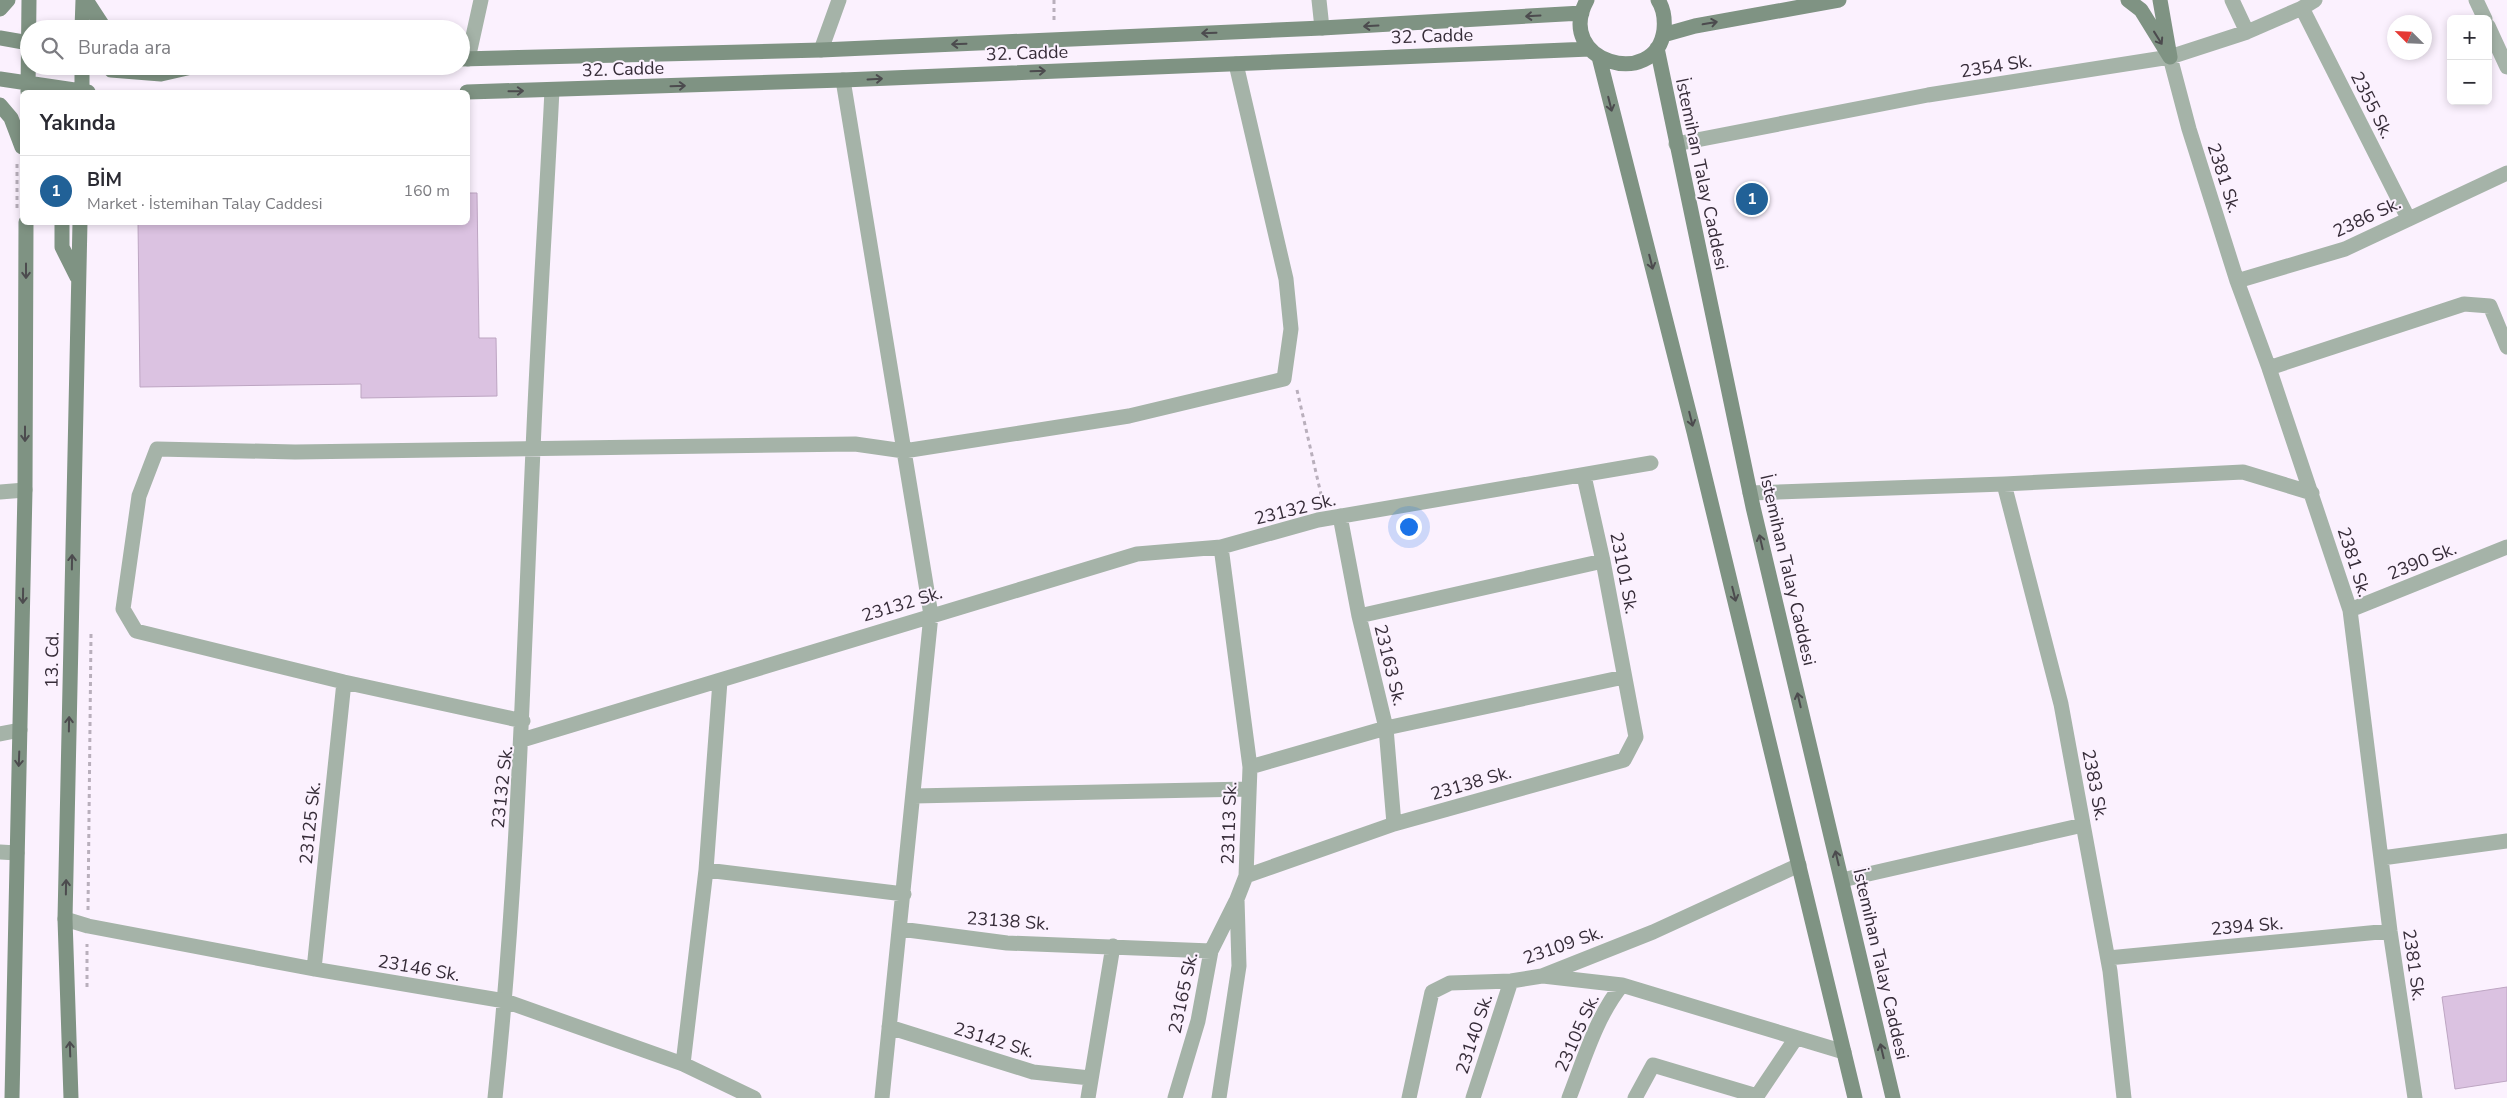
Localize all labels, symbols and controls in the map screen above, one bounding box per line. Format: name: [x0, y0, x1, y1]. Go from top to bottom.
one-way arrow: [1526, 11, 1542, 20]
north arrow: [2387, 15, 2432, 60]
map controls: [2447, 15, 2492, 105]
button: +: [2447, 15, 2492, 60]
one-way arrow: [1702, 18, 1718, 28]
search box: [20, 20, 470, 75]
one-way arrow: [1363, 21, 1379, 30]
street label: 32. Cadde: [1390, 23, 1474, 49]
one-way arrow: [1201, 29, 1217, 38]
one-way arrow: [2153, 31, 2163, 45]
icon: search: [38, 34, 66, 62]
text: Burada ara: [78, 35, 171, 61]
one-way arrow: [951, 39, 968, 49]
street label: 32. Cadde: [985, 40, 1069, 66]
street label: 2354 Sk.: [1958, 48, 2034, 84]
street label: 32. Cadde: [581, 56, 665, 82]
button: −: [2447, 60, 2492, 105]
one-way arrow: [1029, 66, 1045, 76]
street label: 2355 Sk.: [2345, 67, 2399, 143]
one-way arrow: [867, 74, 883, 83]
street label: İstemihan Talay Caddesi: [1670, 76, 1734, 272]
one-way arrow: [670, 81, 686, 91]
one-way arrow: [507, 87, 523, 96]
one-way arrow: [1606, 96, 1616, 112]
text: Yakında: [40, 109, 116, 137]
street label: 2381 Sk.: [2201, 140, 2247, 216]
text: BİM: [87, 167, 122, 193]
text: 1: [51, 180, 61, 202]
text: 160 m: [403, 180, 450, 202]
pin: 1: [1736, 180, 1768, 218]
street label: 2386 Sk.: [2329, 191, 2405, 243]
text: Market · İstemihan Talay Caddesi: [87, 193, 323, 215]
one-way arrow: [1646, 253, 1656, 269]
one-way arrow: [21, 262, 31, 279]
one-way arrow: [1687, 411, 1696, 427]
one-way arrow: [20, 425, 30, 441]
street label: İstemihan Talay Caddesi: [1754, 472, 1822, 668]
street label: 23132 Sk.: [1252, 487, 1338, 531]
your location: [1396, 514, 1422, 540]
street label: 2381 Sk.: [2331, 524, 2377, 600]
street label: 23101 Sk.: [1604, 530, 1644, 616]
one-way arrow: [1756, 535, 1765, 551]
street label: 2390 Sk.: [2384, 536, 2460, 586]
one-way arrow: [67, 554, 77, 570]
street label: 23132 Sk.: [859, 580, 945, 628]
one-way arrow: [1730, 585, 1739, 601]
one-way arrow: [18, 588, 28, 604]
street label: 23163 Sk.: [1368, 622, 1412, 708]
street label: 13. Cd.: [40, 632, 64, 688]
one-way arrow: [1794, 693, 1803, 709]
one-way arrow: [64, 717, 74, 733]
street label: 23132 Sk.: [486, 744, 518, 830]
street label: 2383 Sk.: [2076, 747, 2114, 823]
one-way arrow: [14, 750, 24, 766]
street label: 23138 Sk.: [1428, 760, 1514, 806]
street label: 23125 Sk.: [294, 780, 326, 866]
street label: 23113 Sk.: [1216, 781, 1242, 865]
one-way arrow: [1832, 851, 1841, 867]
street label: İstemihan Talay Caddesi: [1847, 866, 1915, 1062]
one-way arrow: [61, 879, 71, 896]
street label: 23138 Sk.: [966, 906, 1050, 936]
street label: 2394 Sk.: [2210, 911, 2284, 941]
street label: 23109 Sk.: [1520, 920, 1606, 970]
street label: 2381 Sk.: [2397, 928, 2431, 1002]
street label: 23146 Sk.: [376, 949, 462, 987]
street label: 23165 Sk.: [1163, 950, 1203, 1036]
street label: 23105 Sk.: [1549, 990, 1605, 1076]
street label: 23140 Sk.: [1450, 991, 1498, 1077]
street label: 23142 Sk.: [951, 1016, 1037, 1064]
one-way arrow: [65, 1042, 74, 1058]
one-way arrow: [1877, 1043, 1886, 1059]

